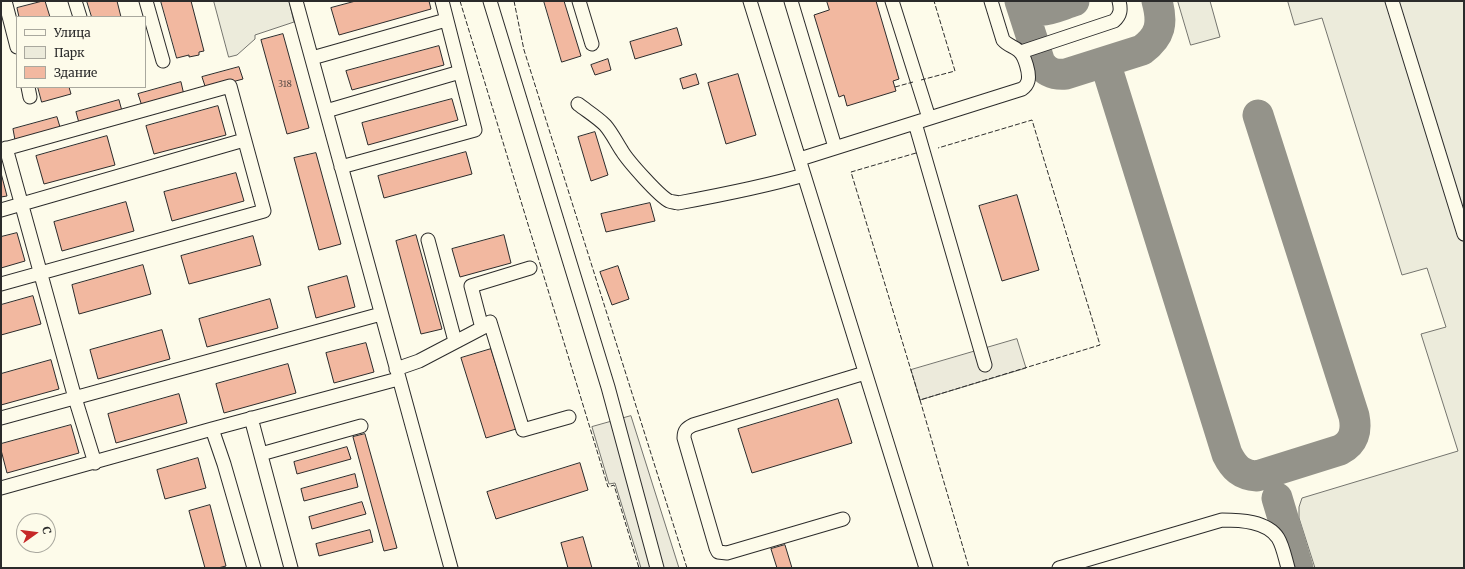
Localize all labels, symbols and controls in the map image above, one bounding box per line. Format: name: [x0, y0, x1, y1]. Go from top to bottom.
legend: [16, 16, 146, 88]
text: Улица: [54, 25, 91, 40]
text: Парк: [54, 45, 85, 60]
text: Здание: [54, 65, 97, 80]
house number: 318: [278, 79, 292, 89]
north arrow: [16, 513, 56, 553]
text: С: [39, 525, 54, 536]

